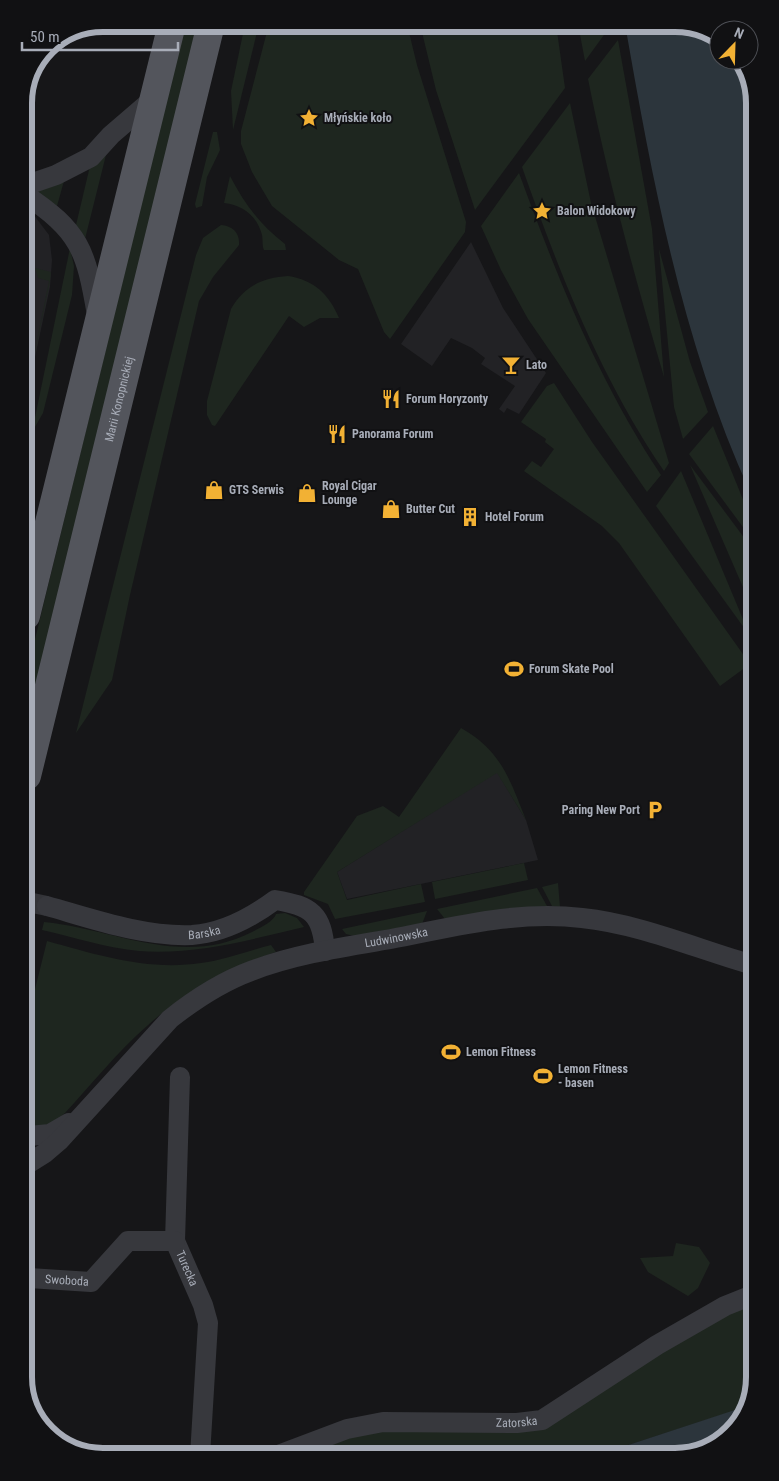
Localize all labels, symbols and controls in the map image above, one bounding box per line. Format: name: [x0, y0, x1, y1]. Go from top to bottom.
scale bar: [22, 20, 179, 52]
north arrow: [709, 20, 759, 70]
text: N: [732, 24, 746, 42]
text: 50 m: [30, 28, 60, 46]
place icon: Młyńskie koło: [298, 107, 320, 129]
place label: Młyńskie koło: [324, 111, 392, 125]
place icon: Balon Widokowy: [531, 200, 553, 222]
place label: Balon Widokowy: [557, 204, 636, 218]
bar icon: Lato: [500, 354, 522, 376]
street label: Marii Konopnickiej: [102, 355, 136, 443]
place label: Lato: [526, 358, 547, 372]
restaurant icon: Forum Horyzonty: [380, 388, 402, 410]
place label: Forum Horyzonty: [406, 392, 489, 406]
restaurant icon: Panorama Forum: [326, 423, 348, 445]
place label: Panorama Forum: [352, 427, 433, 441]
shop icon: GTS Serwis: [203, 479, 225, 501]
place label: Royal Cigar Lounge: [322, 479, 377, 507]
shop icon: Royal Cigar Lounge: [296, 482, 318, 504]
place label: GTS Serwis: [229, 483, 285, 497]
shop icon: Butter Cut: [380, 498, 402, 520]
place label: Butter Cut: [406, 502, 455, 516]
building icon: Hotel Forum: [459, 506, 481, 528]
place label: Hotel Forum: [485, 510, 544, 524]
sports icon: Forum Skate Pool: [503, 658, 525, 680]
place label: Forum Skate Pool: [529, 662, 614, 676]
parking icon: Paring New Port: [644, 799, 666, 821]
place label: Paring New Port: [562, 803, 640, 817]
street label: Barska: [188, 923, 222, 942]
street label: Ludwinowska: [364, 925, 429, 950]
sports icon: Lemon Fitness: [440, 1041, 462, 1063]
place label: Lemon Fitness: [466, 1045, 537, 1059]
place label: Lemon Fitness - basen: [558, 1062, 629, 1090]
sports icon: Lemon Fitness - basen: [532, 1065, 554, 1087]
street label: Turecka: [173, 1248, 201, 1289]
street label: Swoboda: [45, 1272, 89, 1289]
street label: Zatorska: [496, 1414, 538, 1430]

